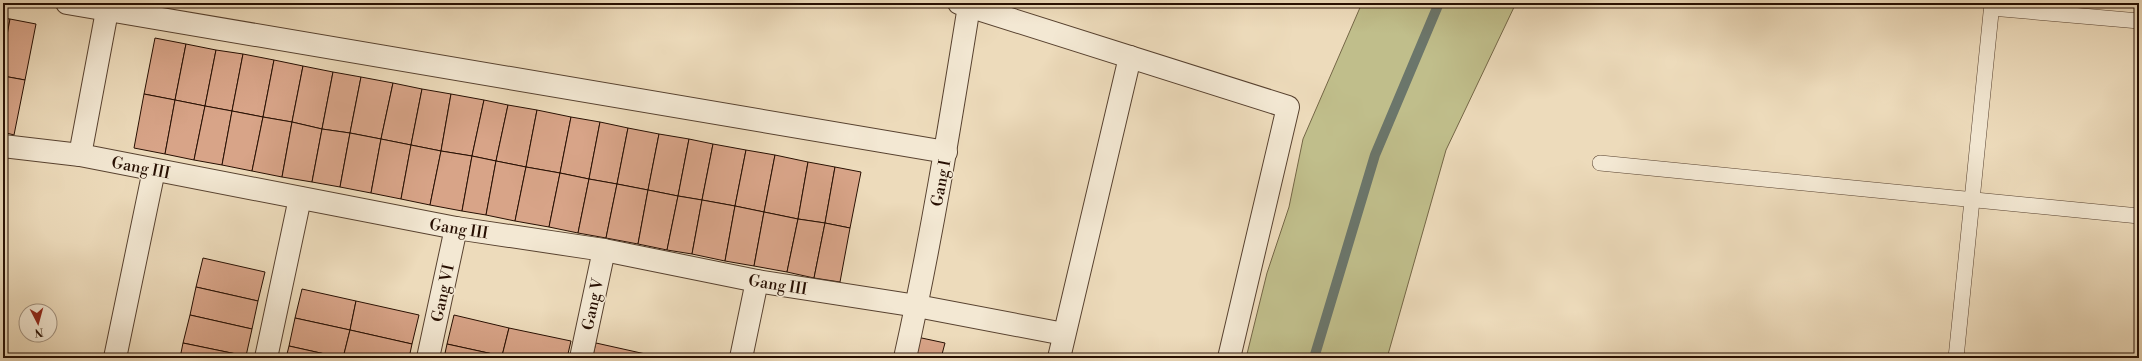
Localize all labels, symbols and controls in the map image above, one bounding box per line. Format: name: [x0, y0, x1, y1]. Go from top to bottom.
street label: Gang III: [110, 153, 172, 183]
street label: Gang I: [927, 158, 955, 208]
street label: Gang III: [428, 214, 490, 243]
street label: Gang VI: [427, 263, 459, 324]
street label: Gang III: [747, 270, 809, 299]
street label: Gang V: [578, 276, 608, 332]
north arrow: [18, 303, 58, 343]
text: N: [34, 325, 44, 339]

